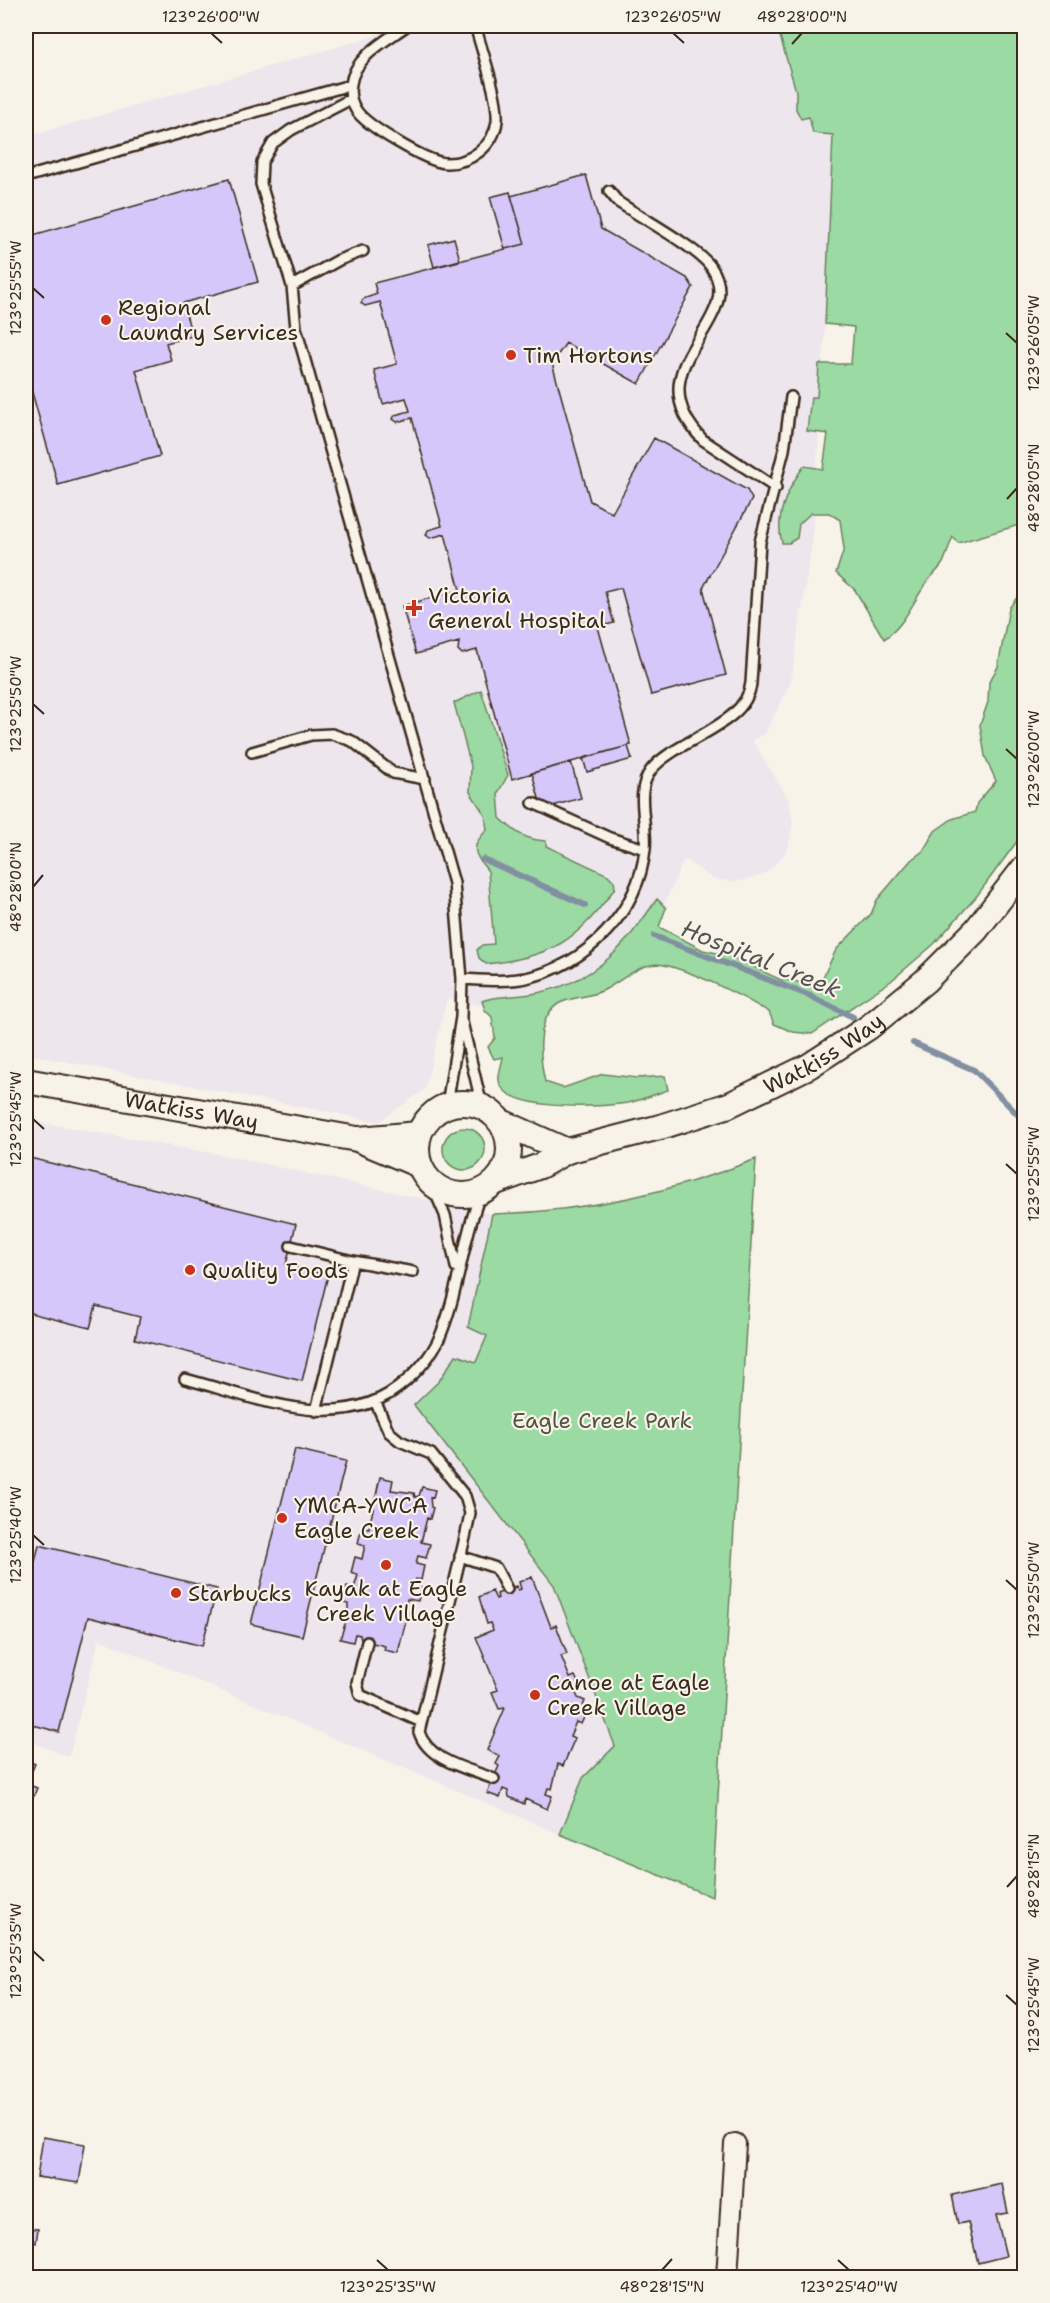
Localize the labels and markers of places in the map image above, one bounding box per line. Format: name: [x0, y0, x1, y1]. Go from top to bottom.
place label: Regional Laundry Services: [118, 293, 298, 347]
marker: Regional Laundry Services: [99, 313, 113, 327]
place label: Tim Hortons: [523, 341, 654, 370]
marker: Tim Hortons: [504, 348, 518, 362]
place label: Victoria General Hospital: [428, 581, 606, 635]
marker: Victoria General Hospital: [405, 599, 423, 617]
place label: Quality Foods: [202, 1256, 349, 1285]
marker: Quality Foods: [183, 1263, 197, 1277]
place label: YMCA-YWCA Eagle Creek: [294, 1491, 428, 1545]
marker: YMCA-YWCA Eagle Creek: [275, 1511, 289, 1525]
marker: Kayak at Eagle Creek Village: [379, 1558, 393, 1572]
place label: Kayak at Eagle Creek Village: [305, 1574, 467, 1628]
place label: Starbucks: [188, 1579, 292, 1608]
marker: Starbucks: [169, 1586, 183, 1600]
place label: Canoe at Eagle Creek Village: [547, 1668, 710, 1722]
marker: Canoe at Eagle Creek Village: [528, 1688, 542, 1702]

